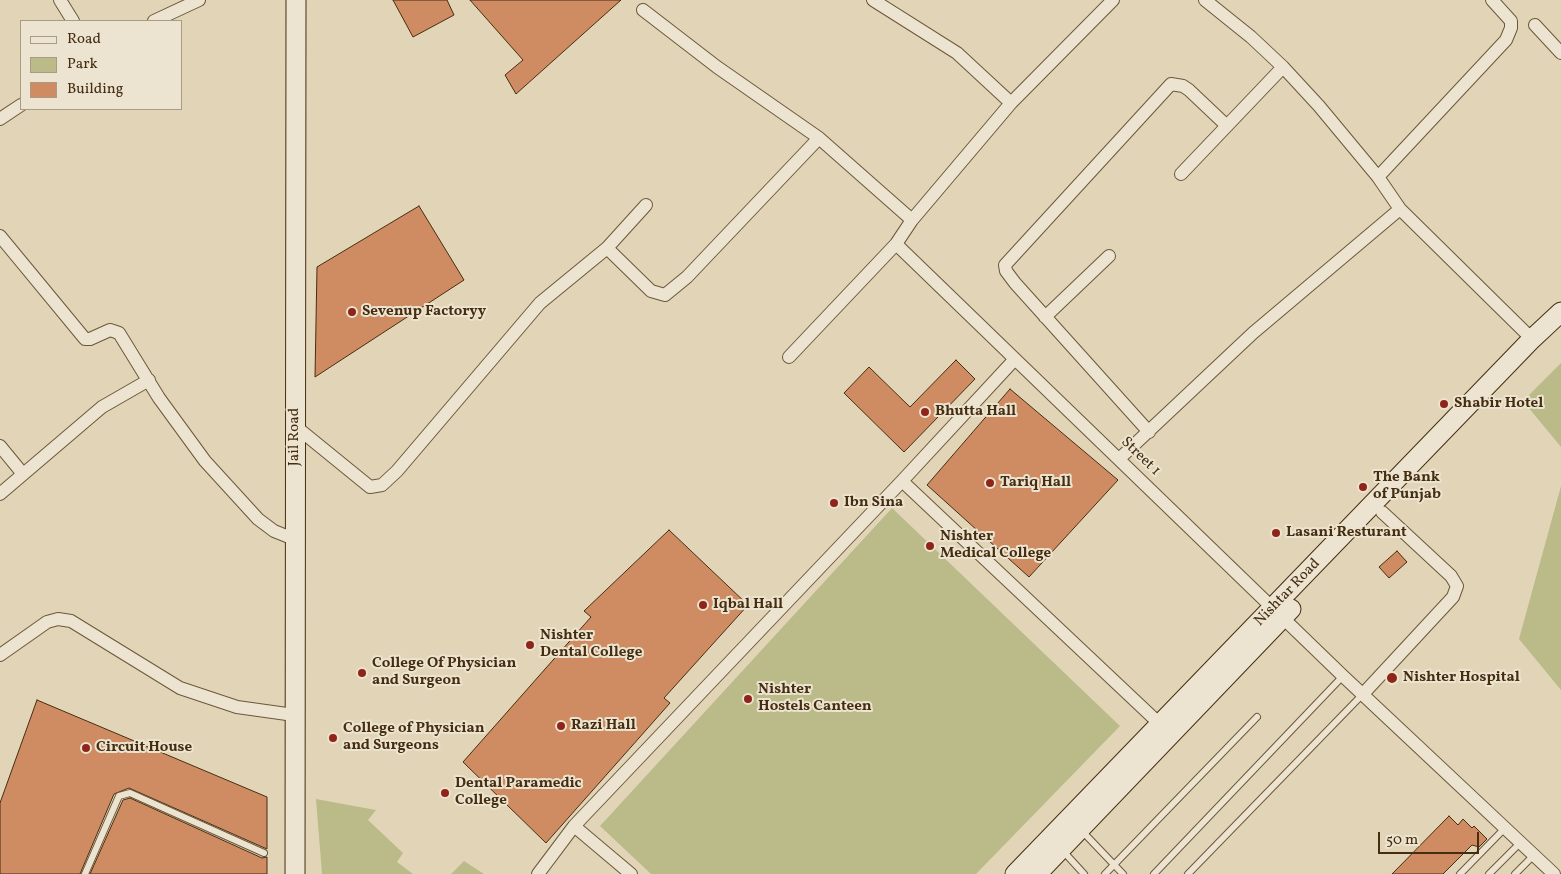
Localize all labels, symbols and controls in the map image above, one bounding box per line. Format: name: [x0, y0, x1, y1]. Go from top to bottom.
legend: [20, 20, 182, 110]
text: Road: [67, 29, 101, 50]
text: Park: [67, 54, 98, 75]
text: Building: [67, 79, 123, 100]
place label: Sevenup Factoryy: [362, 303, 486, 321]
marker: Sevenup Factoryy: [346, 306, 358, 318]
place label: Shabir Hotel: [1454, 395, 1543, 413]
marker: Shabir Hotel: [1438, 398, 1450, 410]
place label: Bhutta Hall: [935, 403, 1016, 421]
marker: Bhutta Hall: [919, 406, 931, 418]
street label: Jail Road: [286, 408, 304, 466]
street label: Street 1: [1116, 434, 1164, 480]
place label: The Bank of Punjab: [1373, 469, 1441, 504]
place label: Tariq Hall: [1000, 474, 1071, 492]
marker: Tariq Hall: [984, 477, 996, 489]
marker: The Bank of Punjab: [1357, 481, 1369, 493]
place label: Ibn Sina: [844, 494, 903, 512]
marker: Ibn Sina: [828, 497, 840, 509]
place label: Lasani Resturant: [1286, 524, 1407, 542]
marker: Lasani Resturant: [1270, 527, 1282, 539]
place label: Nishter Medical College: [940, 528, 1051, 563]
marker: Nishter Medical College: [924, 540, 936, 552]
street label: Nishtar Road: [1251, 555, 1325, 631]
place label: Iqbal Hall: [713, 596, 783, 614]
marker: Iqbal Hall: [697, 599, 709, 611]
place label: Nishter Dental College: [540, 627, 642, 662]
marker: Nishter Dental College: [524, 639, 536, 651]
place label: College Of Physician and Surgeon: [372, 655, 516, 690]
marker: College Of Physician and Surgeon: [356, 667, 368, 679]
place label: Nishter Hospital: [1403, 669, 1520, 687]
marker: Nishter Hospital: [1385, 671, 1399, 685]
place label: Nishter Hostels Canteen: [758, 681, 872, 716]
marker: Nishter Hostels Canteen: [742, 693, 754, 705]
place label: Razi Hall: [571, 717, 636, 735]
place label: College of Physician and Surgeons: [343, 720, 485, 755]
marker: Razi Hall: [555, 720, 567, 732]
marker: College of Physician and Surgeons: [327, 732, 339, 744]
place label: Circuit House: [96, 739, 192, 757]
marker: Circuit House: [80, 742, 92, 754]
place label: Dental Paramedic College: [455, 775, 582, 810]
marker: Dental Paramedic College: [439, 787, 451, 799]
scale bar: [1381, 822, 1482, 854]
text: 50 m: [1386, 830, 1418, 851]

